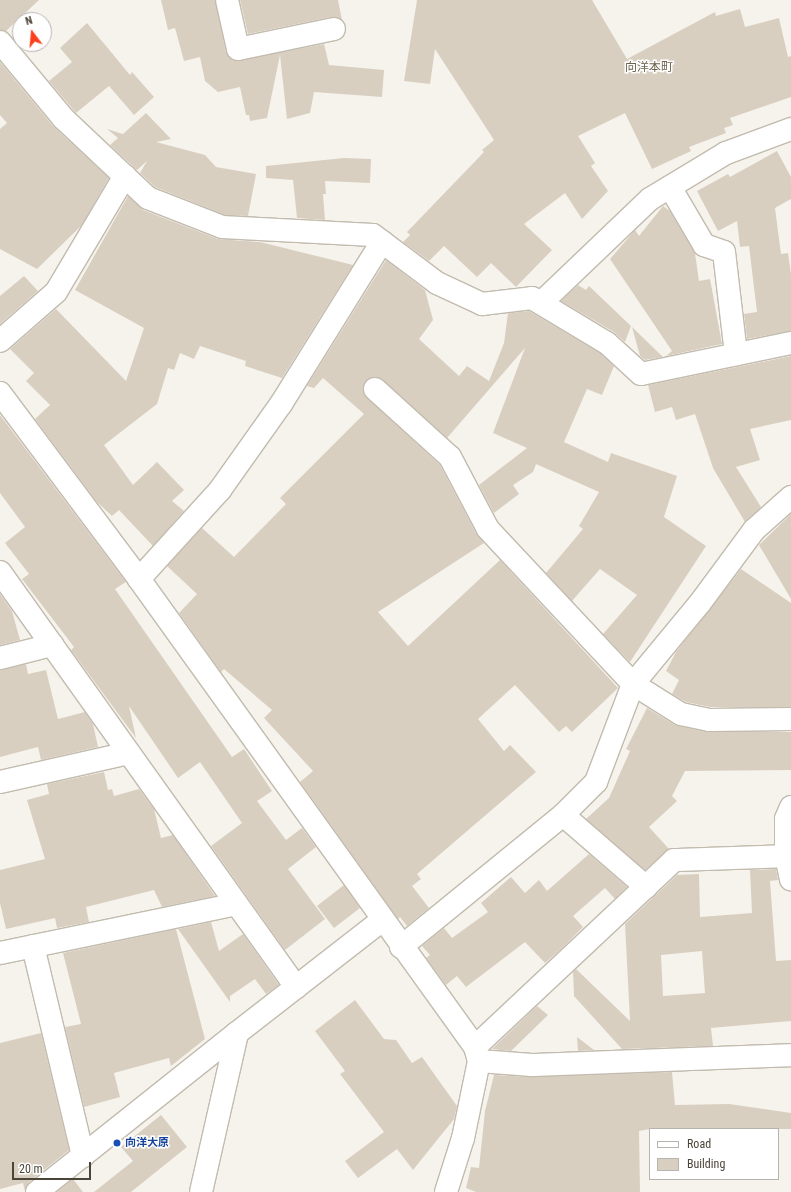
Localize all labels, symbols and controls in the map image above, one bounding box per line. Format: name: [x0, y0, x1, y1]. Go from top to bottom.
north arrow: [12, 12, 52, 52]
text: N: [24, 14, 34, 28]
district label: 向洋本町: [625, 61, 673, 75]
legend: [649, 1128, 779, 1180]
place label: 向洋大原: [125, 1136, 169, 1150]
text: Road: [687, 1137, 711, 1151]
marker: 向洋大原: [112, 1138, 122, 1148]
scale bar: [14, 1154, 93, 1180]
text: Building: [687, 1157, 725, 1171]
text: 20 m: [19, 1162, 43, 1176]

